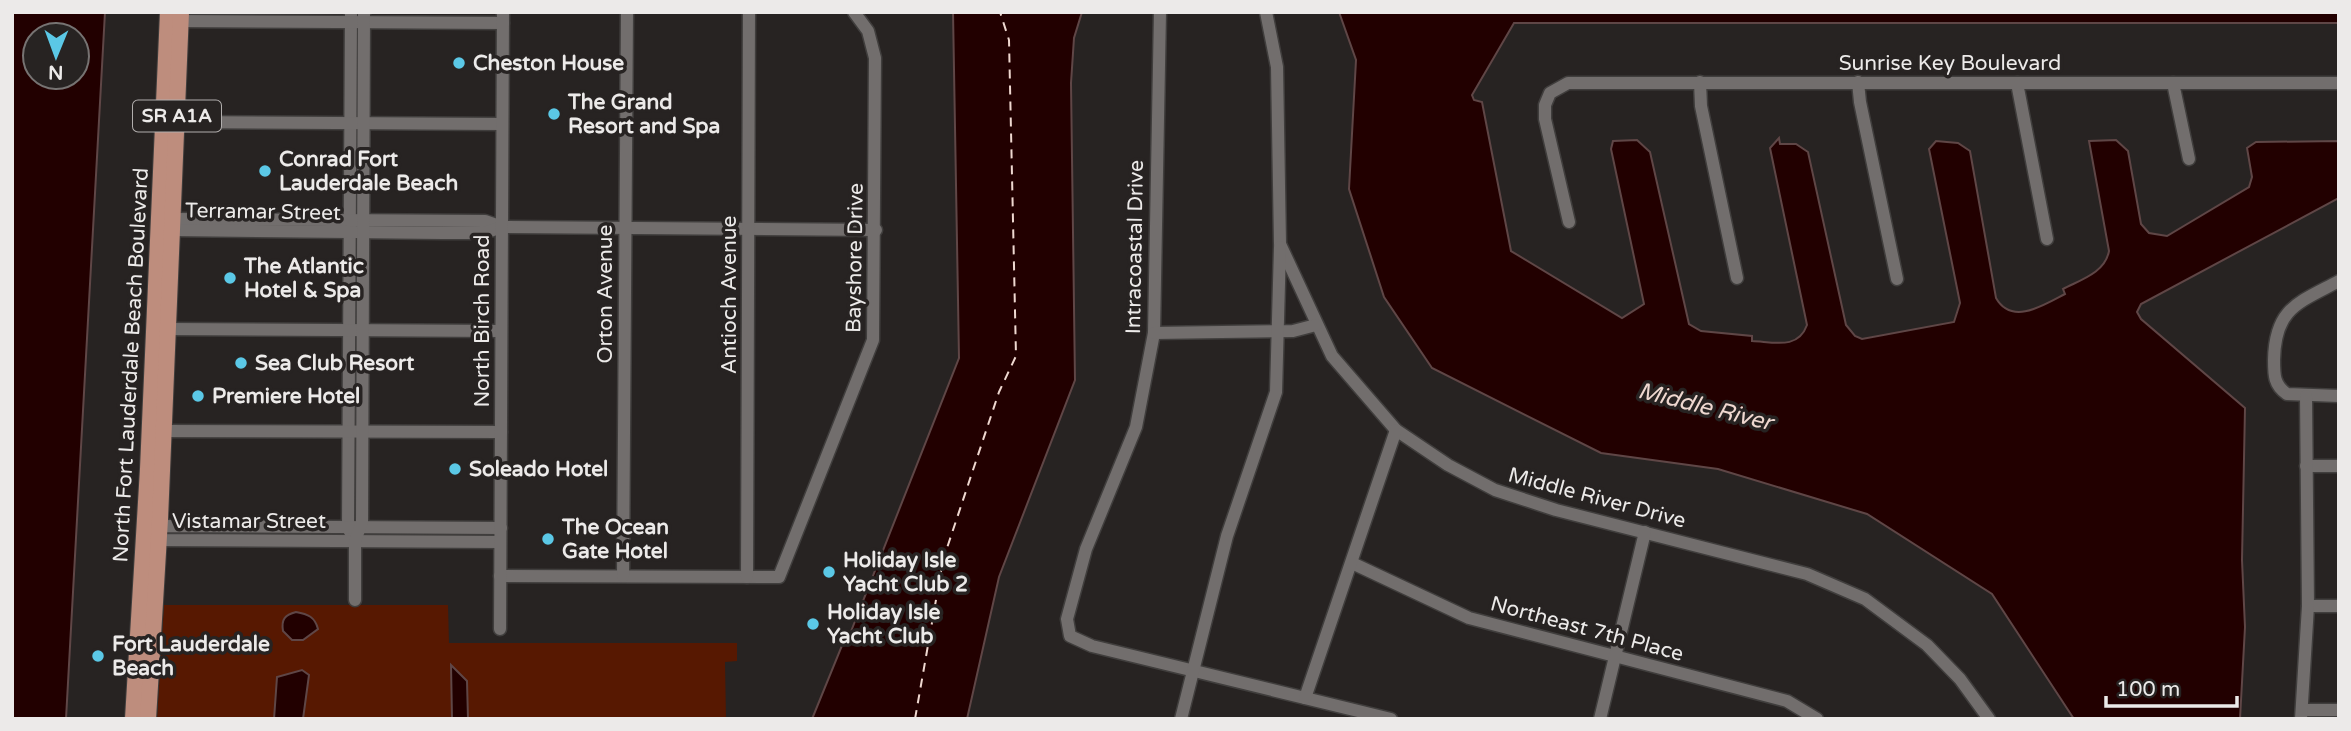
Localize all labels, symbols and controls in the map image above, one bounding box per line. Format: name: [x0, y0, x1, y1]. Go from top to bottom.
north arrow: [21, 21, 91, 91]
place label: Cheston House: [473, 51, 624, 76]
street label: Sunrise Key Boulevard: [1839, 51, 2061, 76]
marker: Cheston House: [451, 55, 467, 71]
text: N: [48, 61, 64, 83]
place label: The Grand Resort and Spa: [567, 90, 720, 139]
road number: SR A1A: [133, 100, 221, 132]
marker: The Grand Resort and Spa: [546, 106, 562, 122]
place label: Conrad Fort Lauderdale Beach: [279, 147, 458, 196]
street label: Intracoastal Drive: [1121, 160, 1149, 334]
marker: Conrad Fort Lauderdale Beach: [257, 163, 273, 179]
street label: North Fort Lauderdale Beach Boulevard: [108, 167, 154, 563]
street label: Bayshore Drive: [841, 183, 869, 333]
street label: Terramar Street: [185, 198, 341, 226]
street label: Antioch Avenue: [717, 216, 742, 374]
street label: Orton Avenue: [593, 224, 618, 363]
street label: North Birch Road: [470, 234, 495, 408]
place label: The Atlantic Hotel & Spa: [243, 254, 364, 303]
marker: The Atlantic Hotel & Spa: [222, 270, 238, 286]
place label: Sea Club Resort: [255, 351, 414, 376]
marker: Sea Club Resort: [233, 355, 249, 371]
water label: Middle River: [1635, 377, 1778, 438]
place label: Premiere Hotel: [212, 384, 360, 409]
marker: Premiere Hotel: [190, 388, 206, 404]
place label: Soleado Hotel: [469, 457, 608, 482]
marker: Soleado Hotel: [447, 461, 463, 477]
street label: Middle River Drive: [1506, 462, 1689, 534]
street label: Vistamar Street: [172, 509, 326, 534]
place label: The Ocean Gate Hotel: [561, 515, 669, 564]
marker: The Ocean Gate Hotel: [540, 531, 556, 547]
place label: Holiday Isle Yacht Club 2: [843, 548, 968, 597]
marker: Holiday Isle Yacht Club 2: [821, 564, 837, 580]
street label: Northeast 7th Place: [1488, 591, 1686, 667]
place label: Holiday Isle Yacht Club: [827, 600, 940, 649]
marker: Holiday Isle Yacht Club: [805, 616, 821, 632]
place label: Fort Lauderdale Beach: [112, 632, 270, 681]
marker: Fort Lauderdale Beach: [90, 648, 106, 664]
scale bar: [2106, 664, 2237, 708]
text: 100 m: [2116, 677, 2180, 702]

